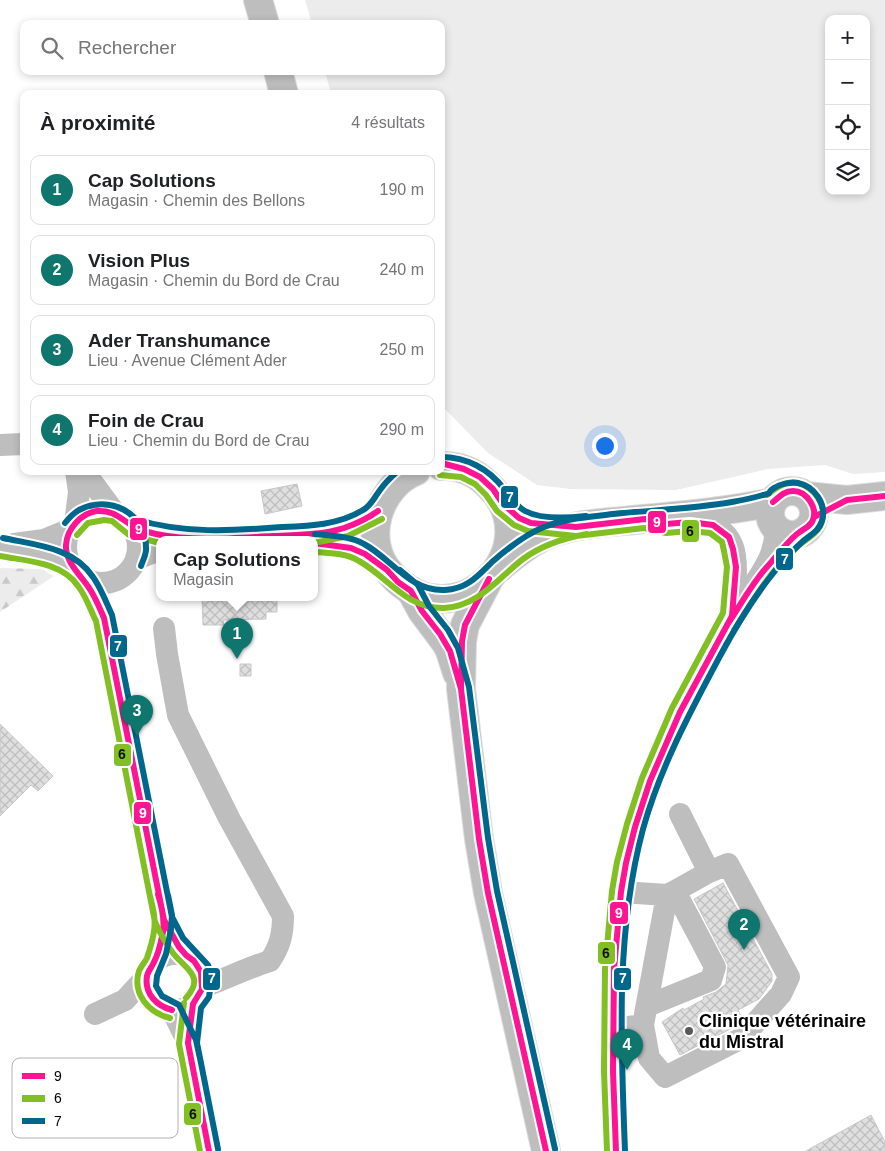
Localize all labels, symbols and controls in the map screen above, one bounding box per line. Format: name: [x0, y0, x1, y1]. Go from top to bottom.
map controls: [825, 15, 870, 195]
button: +: [825, 15, 870, 60]
search box: [20, 20, 445, 75]
icon: search: [38, 34, 66, 62]
text: Rechercher: [78, 37, 176, 58]
button: −: [825, 60, 870, 105]
button: locate: [825, 105, 870, 150]
text: À proximité: [40, 111, 156, 134]
text: 4 résultats: [351, 114, 425, 131]
button: layers: [825, 150, 870, 195]
text: Cap Solutions: [88, 170, 216, 191]
text: 1: [53, 181, 61, 198]
text: 190 m: [380, 181, 424, 198]
text: Magasin · Chemin des Bellons: [88, 192, 305, 209]
text: Vision Plus: [88, 250, 190, 271]
text: 2: [53, 261, 61, 278]
text: 240 m: [380, 261, 424, 278]
text: Magasin · Chemin du Bord de Crau: [88, 272, 340, 289]
text: Ader Transhumance: [88, 330, 271, 351]
text: 3: [53, 341, 61, 358]
text: 250 m: [380, 341, 424, 358]
text: Lieu · Avenue Clément Ader: [88, 352, 287, 369]
text: Foin de Crau: [88, 410, 204, 431]
text: 4: [53, 421, 61, 438]
text: 290 m: [380, 421, 424, 438]
text: Lieu · Chemin du Bord de Crau: [88, 432, 309, 449]
your location: [592, 433, 618, 459]
line badge: 7: [500, 485, 519, 509]
text: 7: [506, 489, 514, 505]
line badge: 9: [647, 510, 667, 534]
text: 9: [653, 514, 661, 530]
line badge: 9: [129, 517, 148, 541]
line badge: 6: [681, 519, 700, 543]
text: 9: [135, 521, 143, 537]
text: 6: [686, 523, 694, 539]
popup: [156, 536, 318, 601]
line badge: 7: [775, 547, 794, 571]
text: Cap Solutions: [173, 549, 301, 570]
text: 7: [781, 551, 789, 567]
text: Magasin: [173, 571, 234, 588]
pin: 1: [221, 618, 253, 659]
line badge: 7: [109, 634, 128, 658]
text: 7: [114, 638, 122, 654]
pin: 3: [121, 695, 153, 736]
line badge: 6: [113, 743, 132, 767]
text: 6: [118, 746, 126, 762]
line badge: 9: [133, 801, 152, 825]
text: 9: [139, 805, 147, 821]
line badge: 9: [609, 901, 629, 925]
text: 9: [615, 905, 623, 921]
pin: 2: [728, 909, 760, 950]
line badge: 6: [597, 941, 616, 965]
text: 6: [602, 945, 610, 961]
line badge: 7: [202, 967, 221, 991]
line badge: 7: [613, 967, 632, 991]
text: 7: [208, 970, 216, 986]
text: 7: [619, 970, 627, 986]
place label: Clinique vétérinaire du Mistral: [699, 1011, 866, 1052]
marker: Clinique vétérinaire du Mistral: [683, 1025, 695, 1037]
pin: 4: [611, 1029, 643, 1070]
legend: [12, 1058, 178, 1138]
text: 9: [54, 1068, 62, 1084]
text: 6: [54, 1090, 62, 1106]
line badge: 6: [183, 1102, 202, 1126]
text: 6: [189, 1106, 197, 1122]
text: 7: [54, 1113, 62, 1129]

